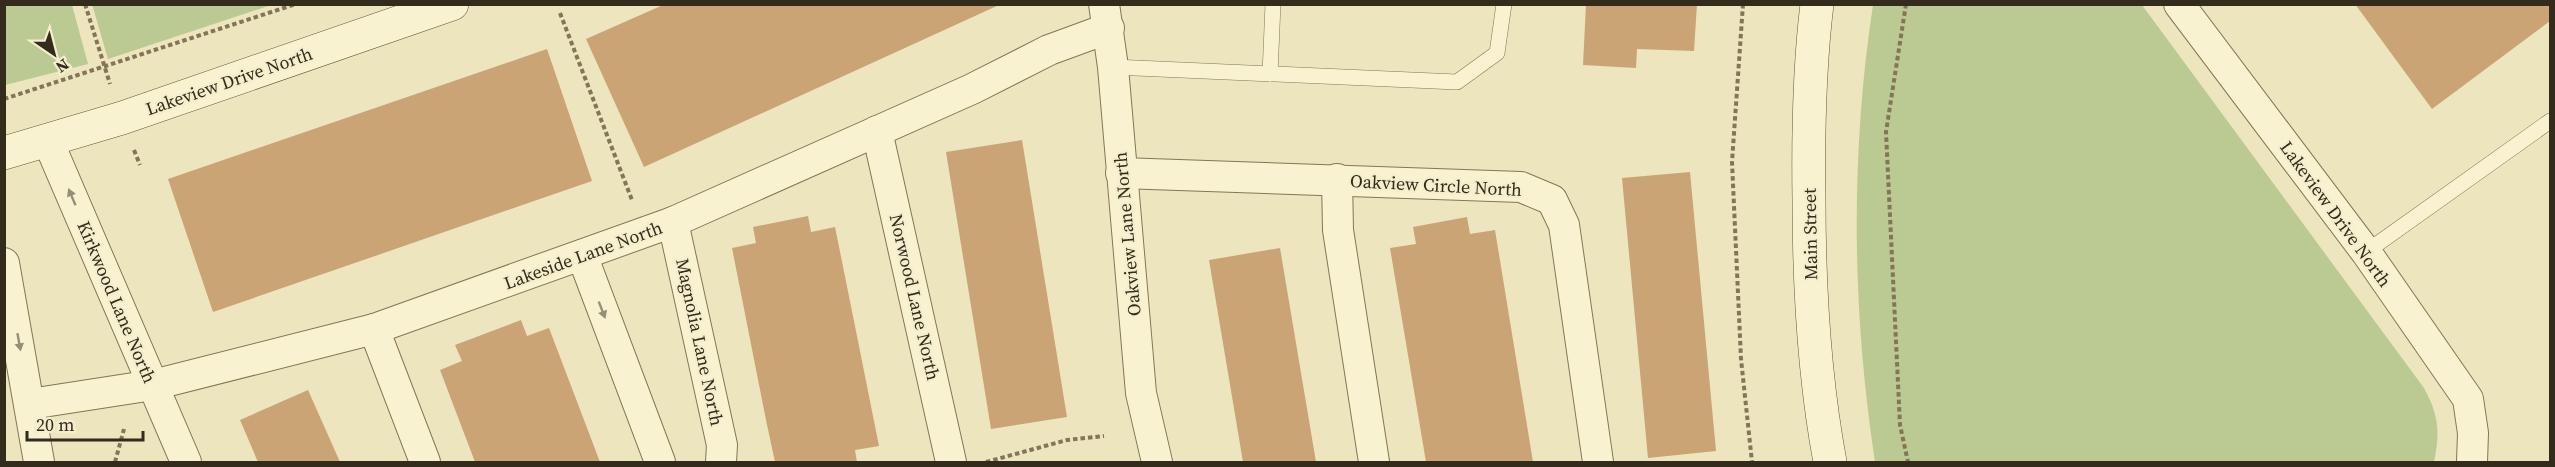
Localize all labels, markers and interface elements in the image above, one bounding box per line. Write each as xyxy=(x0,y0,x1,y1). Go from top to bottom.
north arrow xyxy=(24,24,84,84)
street label: Lakeview Drive North xyxy=(142,41,316,121)
text: N xyxy=(51,54,74,79)
street label: Lakeview Drive North xyxy=(2274,136,2398,292)
street label: Oakview Lane North xyxy=(1107,151,1147,317)
street label: Oakview Circle North xyxy=(1349,168,1523,202)
one-way arrow xyxy=(67,187,77,205)
street label: Main Street xyxy=(1797,188,1823,280)
street label: Norwood Lane North xyxy=(884,211,946,383)
street label: Lakeside Lane North xyxy=(500,215,666,295)
street label: Kirkwood Lane North xyxy=(72,217,163,387)
street label: Magnolia Lane North xyxy=(670,256,730,428)
one-way arrow xyxy=(598,301,608,319)
one-way arrow xyxy=(15,332,24,351)
scale bar xyxy=(27,404,142,442)
text: 20 m xyxy=(36,412,74,437)

